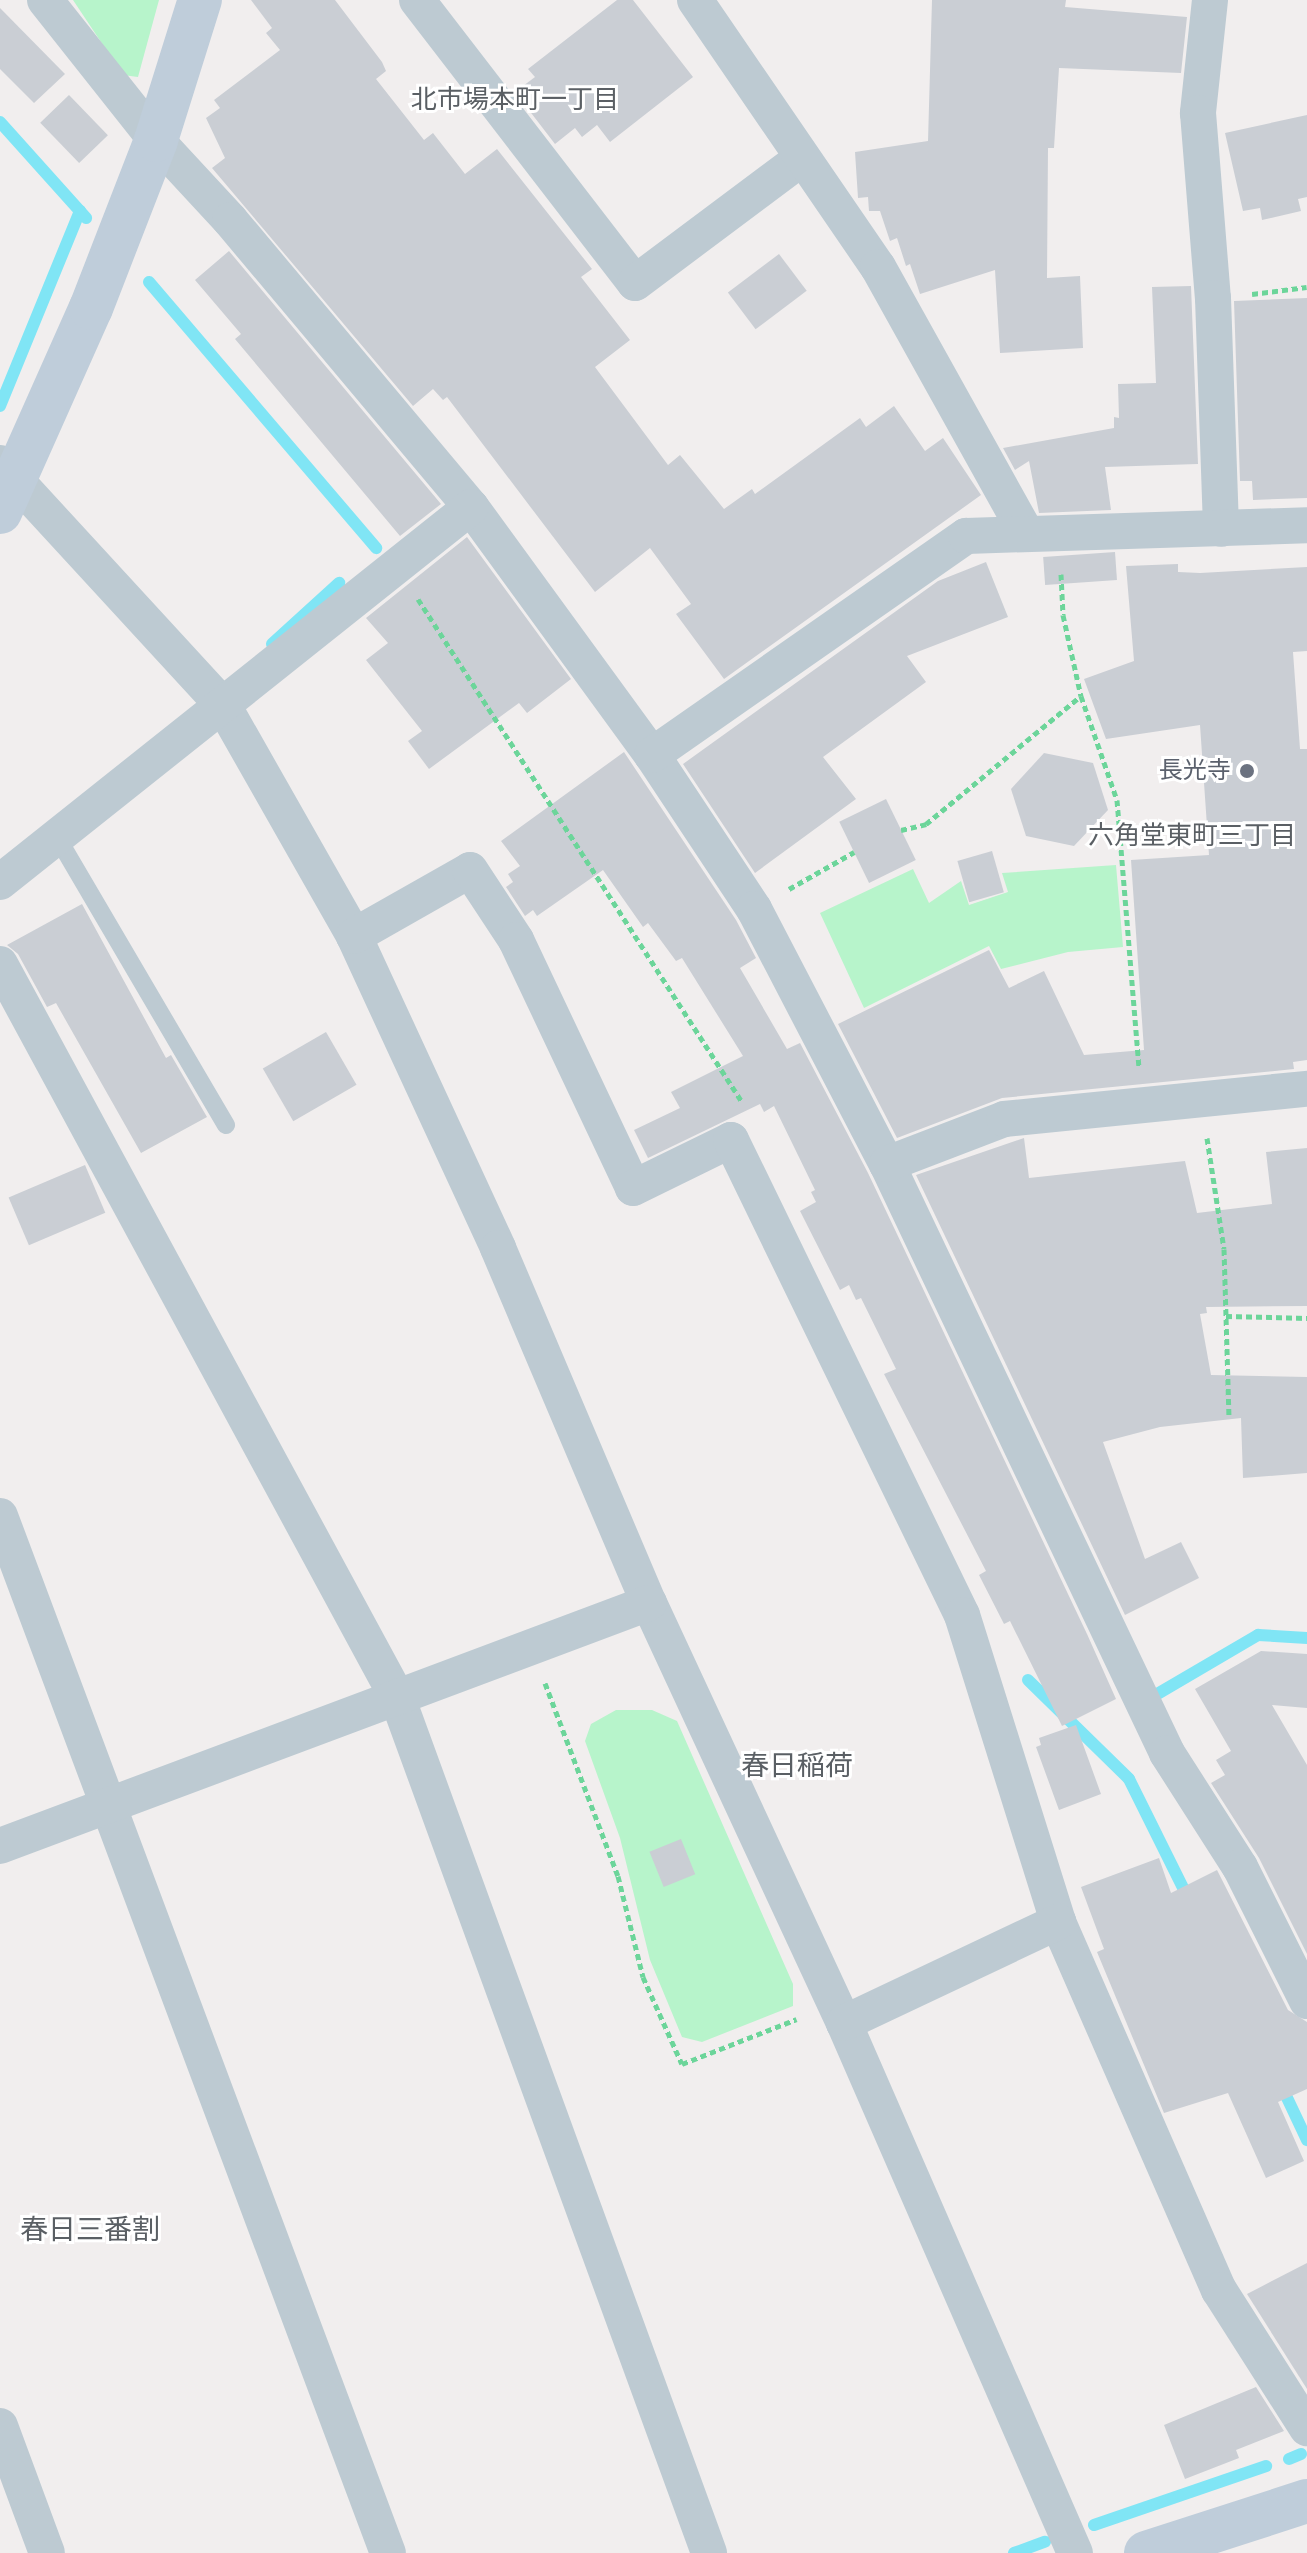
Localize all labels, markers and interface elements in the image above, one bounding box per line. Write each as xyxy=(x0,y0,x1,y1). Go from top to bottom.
district label: 北市場本町一丁目 xyxy=(411,84,619,116)
place label: 長光寺 xyxy=(1159,757,1231,785)
marker: 長光寺 xyxy=(1238,762,1256,780)
district label: 六角堂東町三丁目 xyxy=(1088,820,1296,852)
district label: 春日稲荷 xyxy=(741,1749,853,1783)
district label: 春日三番割 xyxy=(20,2213,160,2247)

